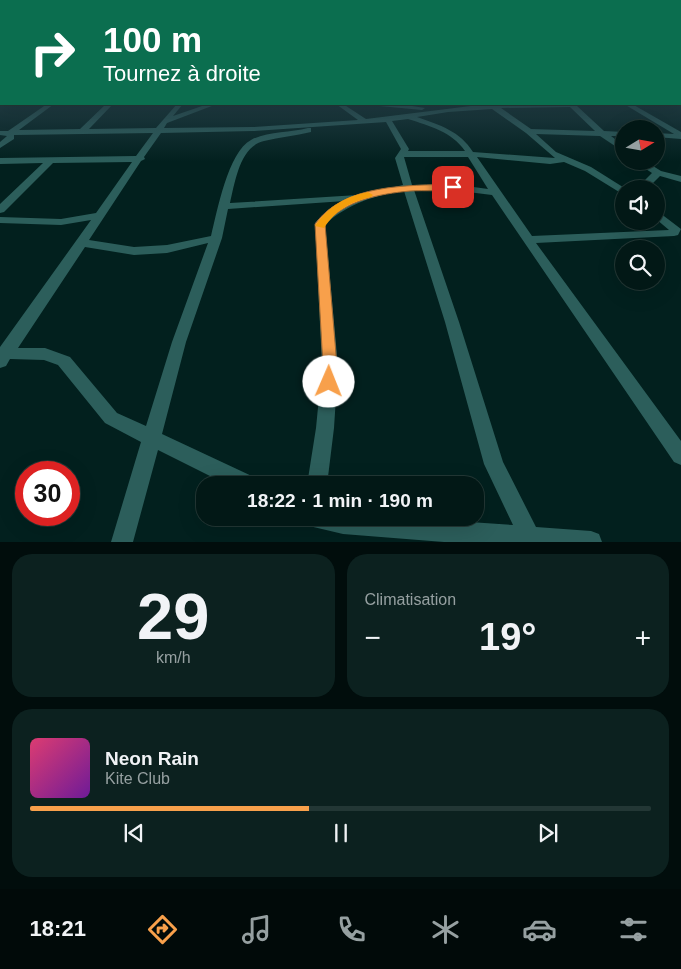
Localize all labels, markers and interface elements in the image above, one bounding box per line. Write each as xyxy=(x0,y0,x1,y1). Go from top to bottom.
icon: right xyxy=(20,20,85,85)
text: 100 m xyxy=(103,20,202,59)
text: Tournez à droite xyxy=(103,61,261,86)
north arrow xyxy=(615,120,665,170)
map controls xyxy=(615,120,665,290)
pin xyxy=(432,166,474,208)
icon: arrive xyxy=(439,173,467,201)
button: sound xyxy=(615,180,665,230)
button: search xyxy=(615,240,665,290)
position arrow xyxy=(302,355,354,407)
speed limit sign: 30 xyxy=(15,461,80,526)
text: 18:22 · 1 min · 190 m xyxy=(247,490,433,511)
text: 29 xyxy=(137,580,209,653)
text: Climatisation xyxy=(365,591,456,608)
text: 19° xyxy=(479,616,536,658)
text: − xyxy=(365,622,381,653)
text: + xyxy=(635,622,651,653)
text: km/h xyxy=(156,649,191,666)
text: Neon Rain xyxy=(105,748,199,769)
text: Kite Club xyxy=(105,770,170,787)
icon: previous xyxy=(120,819,148,847)
icon: pause xyxy=(327,819,355,847)
icon: next xyxy=(534,819,562,847)
icon: directions xyxy=(145,912,180,947)
icon: music xyxy=(239,912,274,947)
icon: phone xyxy=(334,912,369,947)
icon: climate xyxy=(428,912,463,947)
icon: car xyxy=(522,912,557,947)
icon: filters xyxy=(616,912,651,947)
text: 18:21 xyxy=(30,916,86,941)

